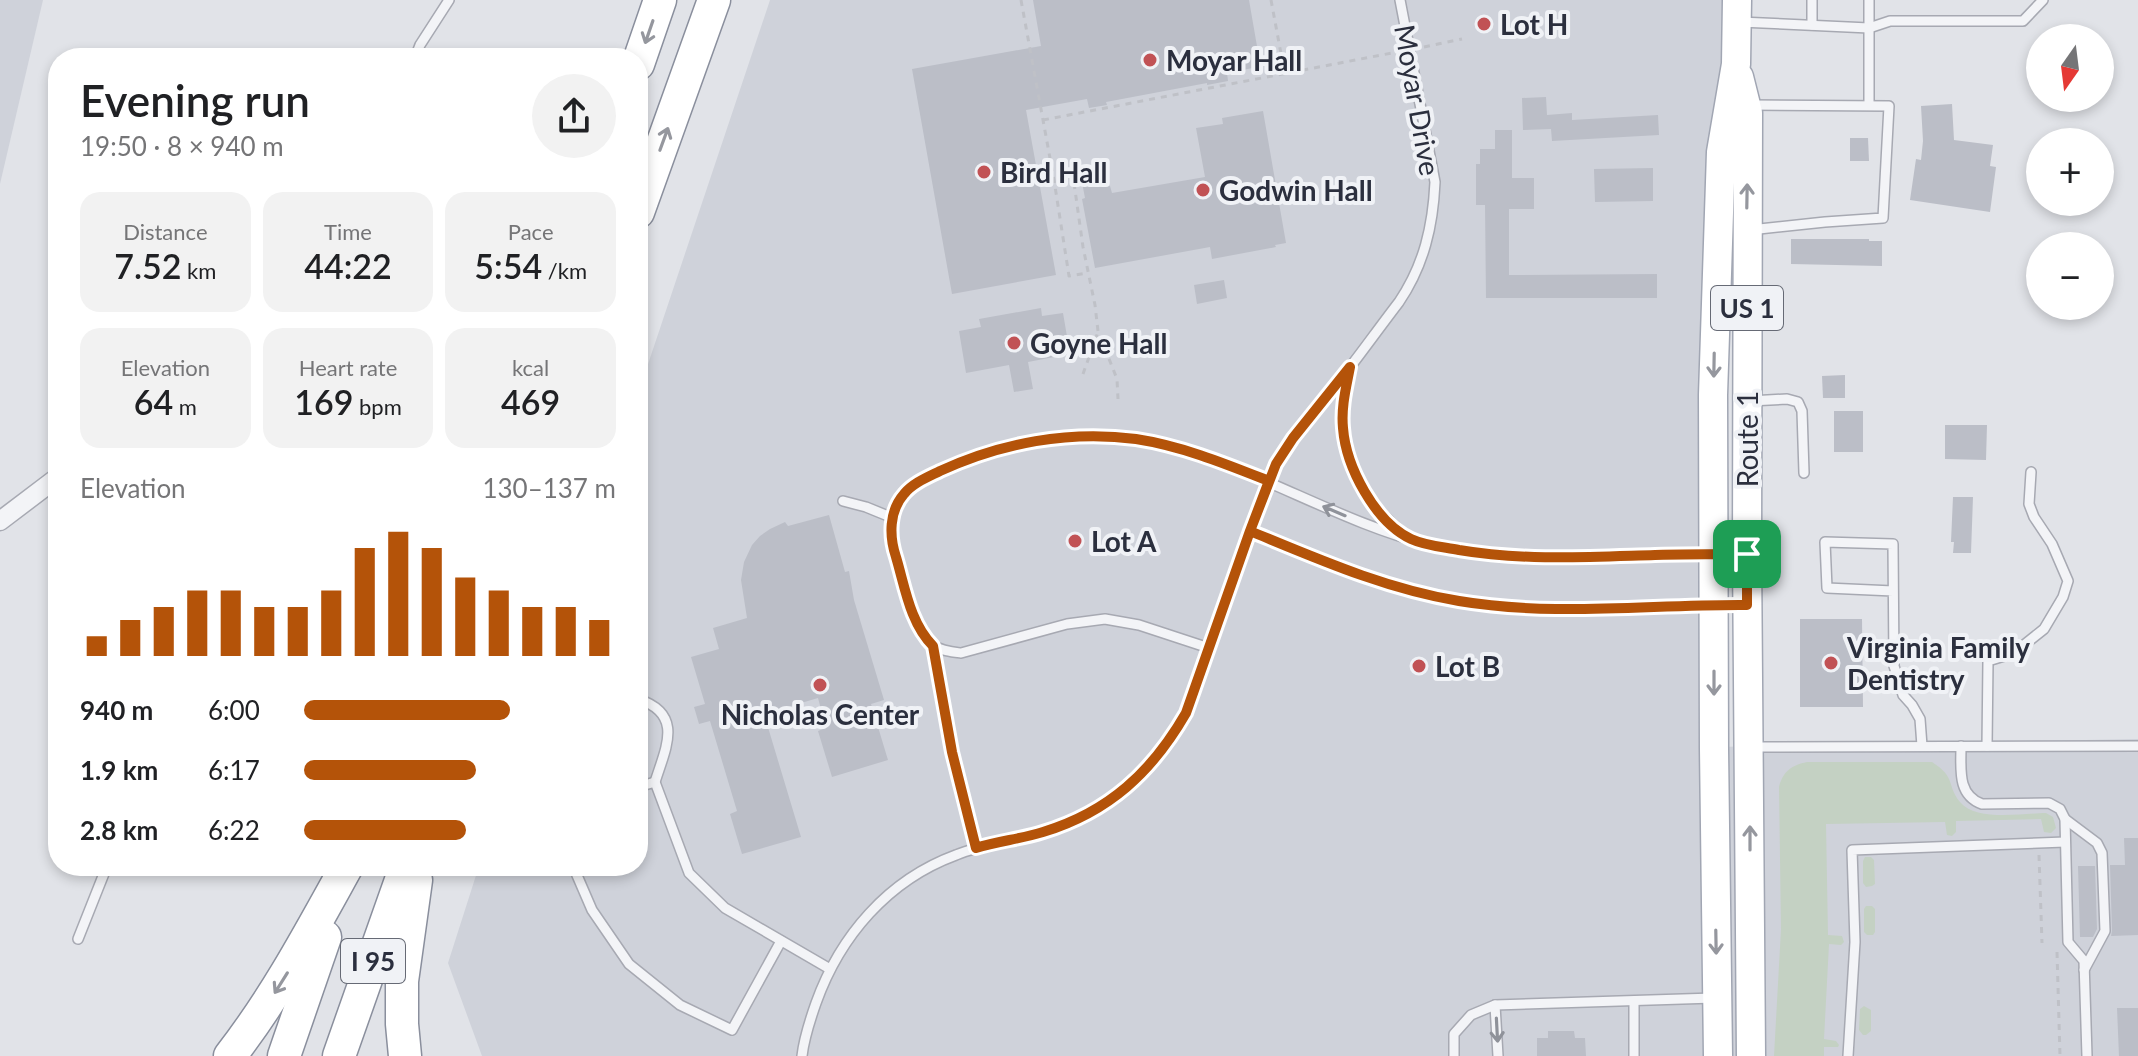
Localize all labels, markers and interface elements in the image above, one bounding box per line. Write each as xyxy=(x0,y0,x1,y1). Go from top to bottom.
place label: Lot H xyxy=(1500,7,1568,41)
marker: Lot H xyxy=(1475,15,1493,33)
one-way arrow xyxy=(641,19,655,44)
street label: Moyar Drive xyxy=(1388,22,1448,178)
north arrow xyxy=(2026,24,2114,112)
map controls xyxy=(2026,24,2114,320)
place label: Moyar Hall xyxy=(1166,43,1302,77)
marker: Moyar Hall xyxy=(1141,51,1159,69)
text: Evening run xyxy=(80,74,310,126)
button: share xyxy=(532,74,616,158)
one-way arrow xyxy=(658,127,672,152)
button: + xyxy=(2026,128,2114,216)
text: 19:50 · 8 × 940 m xyxy=(80,130,284,162)
place label: Bird Hall xyxy=(1000,155,1107,189)
marker: Bird Hall xyxy=(975,163,993,181)
place label: Godwin Hall xyxy=(1219,173,1373,207)
marker: Godwin Hall xyxy=(1194,181,1212,199)
one-way arrow xyxy=(1739,183,1755,210)
text: Distance xyxy=(123,218,208,245)
text: Time xyxy=(324,218,372,245)
text: Pace xyxy=(508,218,554,245)
button: − xyxy=(2026,232,2114,320)
text: 7.52 xyxy=(114,245,181,286)
text: 44:22 xyxy=(304,245,392,286)
text: 5:54 xyxy=(474,245,542,286)
text: km xyxy=(181,257,216,284)
text: /km xyxy=(542,257,587,284)
road number: US 1 xyxy=(1711,286,1783,330)
place label: Goyne Hall xyxy=(1030,326,1167,360)
marker: Goyne Hall xyxy=(1005,334,1023,352)
one-way arrow xyxy=(1706,351,1722,378)
text: Elevation xyxy=(121,354,210,381)
text: Heart rate xyxy=(299,354,397,381)
text: kcal xyxy=(512,354,549,381)
text: 64 xyxy=(134,381,173,422)
text: 169 xyxy=(294,381,353,422)
text: 469 xyxy=(501,381,560,422)
street label: Route 1 xyxy=(1730,391,1764,487)
text: m xyxy=(173,393,197,420)
text: bpm xyxy=(353,393,402,420)
text: Elevation xyxy=(80,472,186,504)
text: 130–137 m xyxy=(482,472,616,504)
one-way arrow xyxy=(1322,502,1347,517)
pin xyxy=(1713,520,1781,588)
place label: Lot A xyxy=(1091,524,1157,558)
marker: Lot A xyxy=(1066,532,1084,550)
icon: arrive xyxy=(1725,532,1769,576)
place label: Virginia Family Dentistry xyxy=(1846,630,2030,696)
place label: Lot B xyxy=(1435,649,1500,683)
marker: Virginia Family Dentistry xyxy=(1822,654,1840,672)
marker: Lot B xyxy=(1410,657,1428,675)
one-way arrow xyxy=(1706,669,1722,696)
marker: Nicholas Center xyxy=(811,676,829,694)
text: 940 m xyxy=(80,694,153,726)
text: 6:00 xyxy=(208,694,260,726)
place label: Nicholas Center xyxy=(721,697,920,731)
text: 1.9 km xyxy=(80,754,158,786)
text: 6:17 xyxy=(208,754,260,786)
text: 2.8 km xyxy=(80,814,158,846)
text: 6:22 xyxy=(208,814,260,846)
one-way arrow xyxy=(1742,825,1758,852)
one-way arrow xyxy=(1709,928,1724,955)
road number: I 95 xyxy=(341,939,405,983)
one-way arrow xyxy=(273,971,289,994)
one-way arrow xyxy=(1489,1016,1504,1043)

